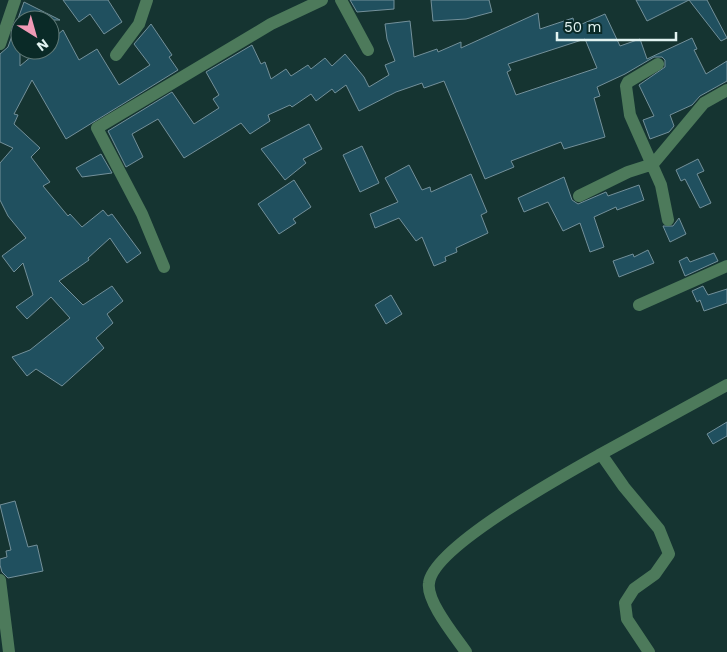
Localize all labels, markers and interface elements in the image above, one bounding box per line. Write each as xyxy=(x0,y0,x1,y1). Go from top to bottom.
north arrow xyxy=(10,10,60,60)
scale bar xyxy=(557,10,676,42)
text: 50 m xyxy=(564,18,601,36)
text: N xyxy=(34,36,52,55)

